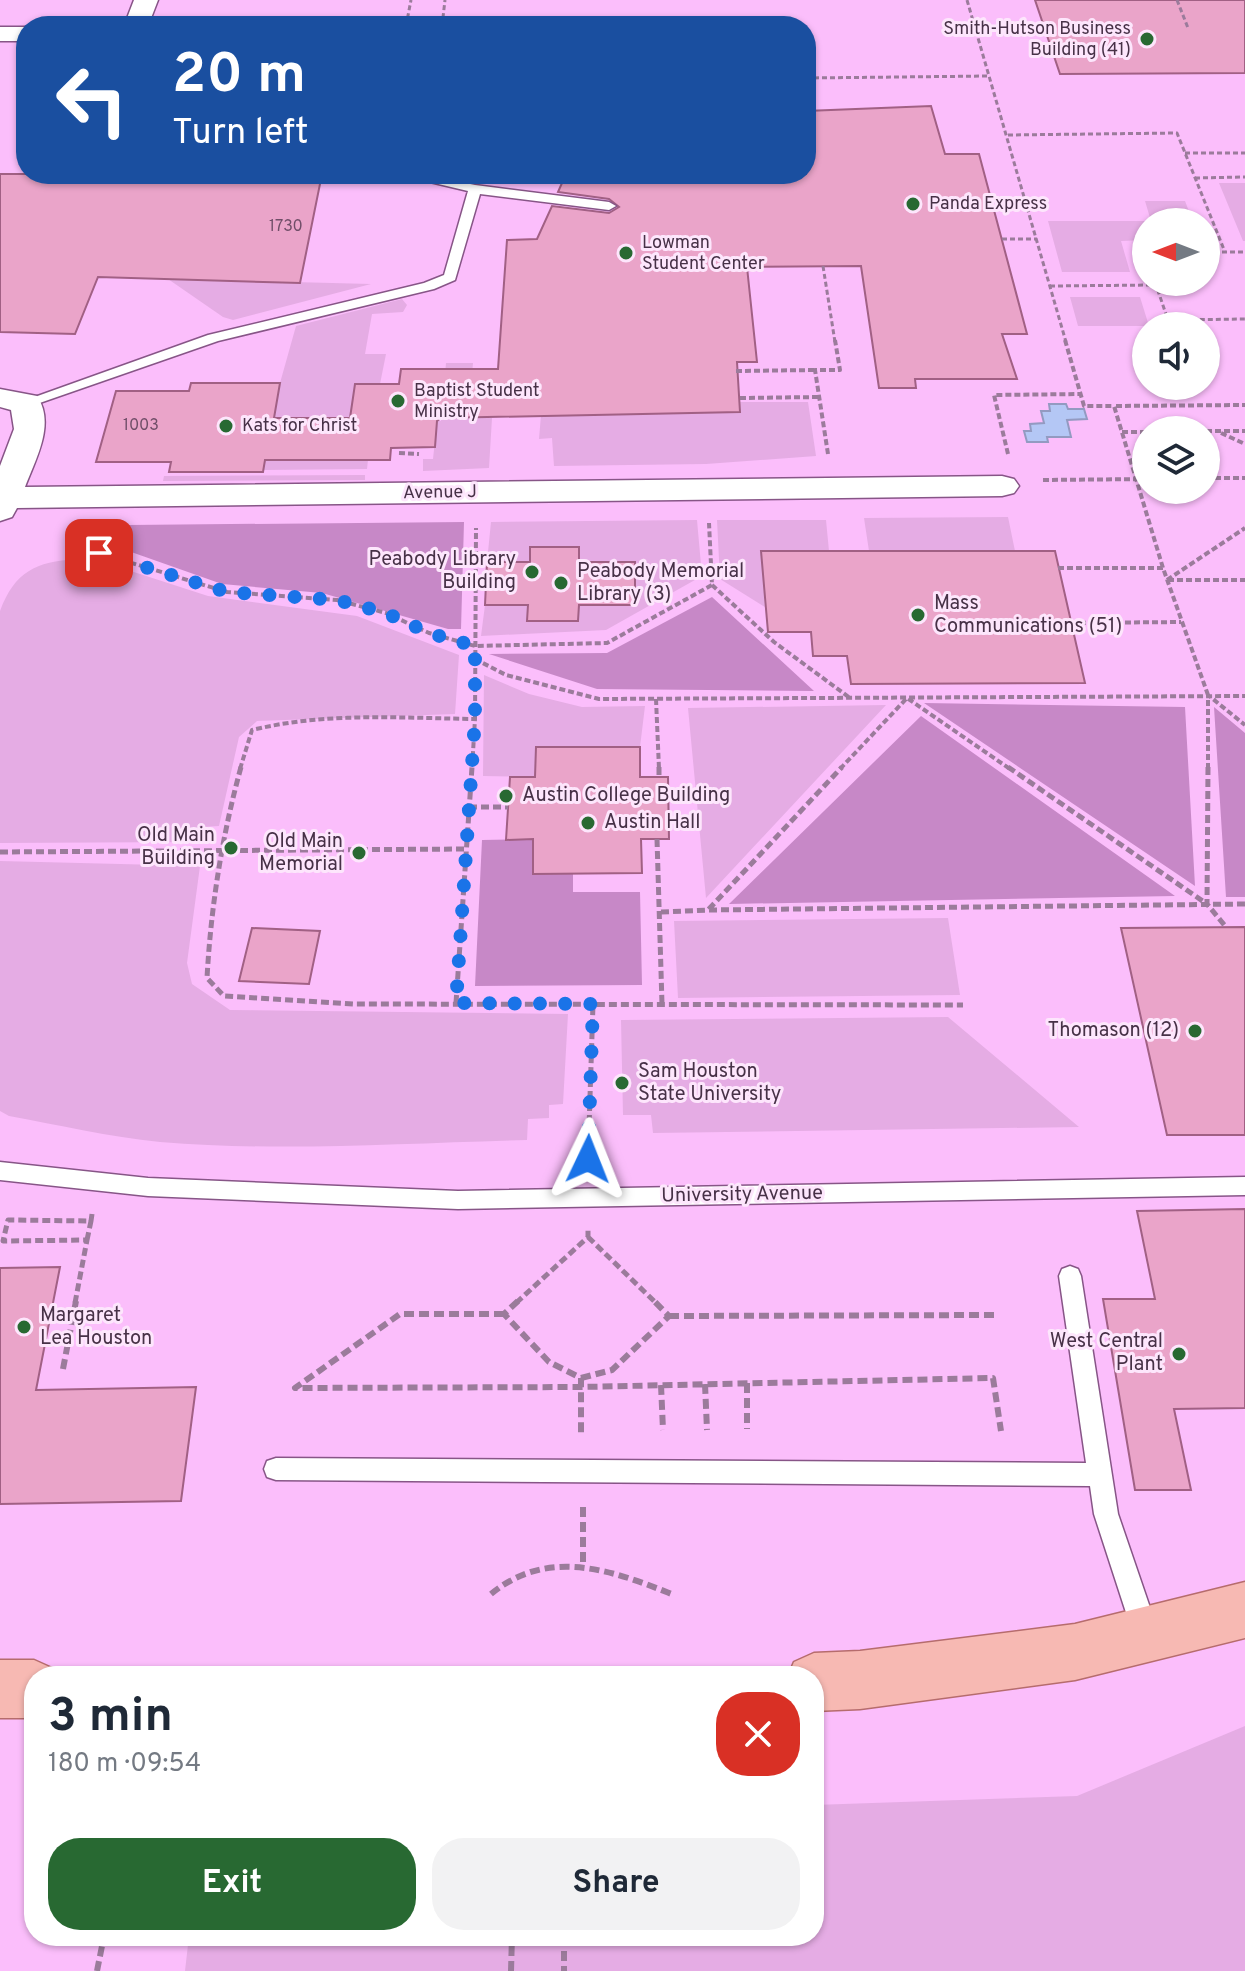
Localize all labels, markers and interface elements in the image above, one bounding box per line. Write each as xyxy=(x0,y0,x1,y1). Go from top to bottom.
place label: Smith-Hutson Business Building (41) xyxy=(943,18,1131,62)
marker: Smith-Hutson Business Building (41) xyxy=(1138,30,1156,48)
text: 20 m xyxy=(172,42,306,112)
icon: left xyxy=(40,48,144,152)
text: Turn left xyxy=(172,111,309,157)
place label: Panda Express xyxy=(929,193,1047,216)
marker: Panda Express xyxy=(904,195,922,213)
north arrow xyxy=(1132,208,1220,296)
map controls xyxy=(1132,208,1220,504)
house number: 1730 xyxy=(269,217,303,237)
place label: Lowman Student Center xyxy=(642,232,765,276)
marker: Lowman Student Center xyxy=(617,244,635,262)
button: sound xyxy=(1132,312,1220,400)
place label: Baptist Student Ministry xyxy=(414,380,540,424)
marker: Baptist Student Ministry xyxy=(389,392,407,410)
place label: Kats for Christ xyxy=(242,415,357,438)
house number: 1003 xyxy=(123,416,159,436)
button: layers xyxy=(1132,416,1220,504)
marker: Kats for Christ xyxy=(217,417,235,435)
street label: Avenue J xyxy=(403,481,477,505)
pin xyxy=(65,519,133,587)
icon: arrive xyxy=(77,531,121,575)
place label: Peabody Library Building xyxy=(369,547,516,596)
place label: Peabody Memorial Library (3) xyxy=(577,559,744,608)
marker: Peabody Library Building xyxy=(523,563,541,581)
marker: Peabody Memorial Library (3) xyxy=(552,574,570,592)
place label: Mass Communications (51) xyxy=(934,591,1122,640)
marker: Mass Communications (51) xyxy=(909,606,927,624)
place label: Austin College Building xyxy=(522,783,730,809)
marker: Austin College Building xyxy=(497,787,515,805)
place label: Austin Hall xyxy=(604,810,701,836)
marker: Austin Hall xyxy=(579,814,597,832)
place label: Old Main Building xyxy=(137,823,215,872)
place label: Old Main Memorial xyxy=(259,829,343,878)
marker: Old Main Building xyxy=(222,839,240,857)
marker: Old Main Memorial xyxy=(350,844,368,862)
place label: Thomason (12) xyxy=(1048,1018,1179,1044)
marker: Thomason (12) xyxy=(1186,1022,1204,1040)
place label: Sam Houston State University xyxy=(638,1059,781,1108)
marker: Sam Houston State University xyxy=(613,1074,631,1092)
position arrow xyxy=(546,1117,630,1201)
street label: University Avenue xyxy=(661,1181,823,1209)
place label: Margaret Lea Houston xyxy=(40,1303,152,1352)
marker: Margaret Lea Houston xyxy=(15,1318,33,1336)
place label: West Central Plant xyxy=(1050,1329,1163,1378)
marker: West Central Plant xyxy=(1170,1345,1188,1363)
text: 3 min xyxy=(48,1688,173,1748)
button: close xyxy=(716,1692,800,1776)
text: 180 m · 09:54 xyxy=(48,1748,201,1781)
button: Exit xyxy=(48,1838,416,1930)
button: Share xyxy=(432,1838,800,1930)

